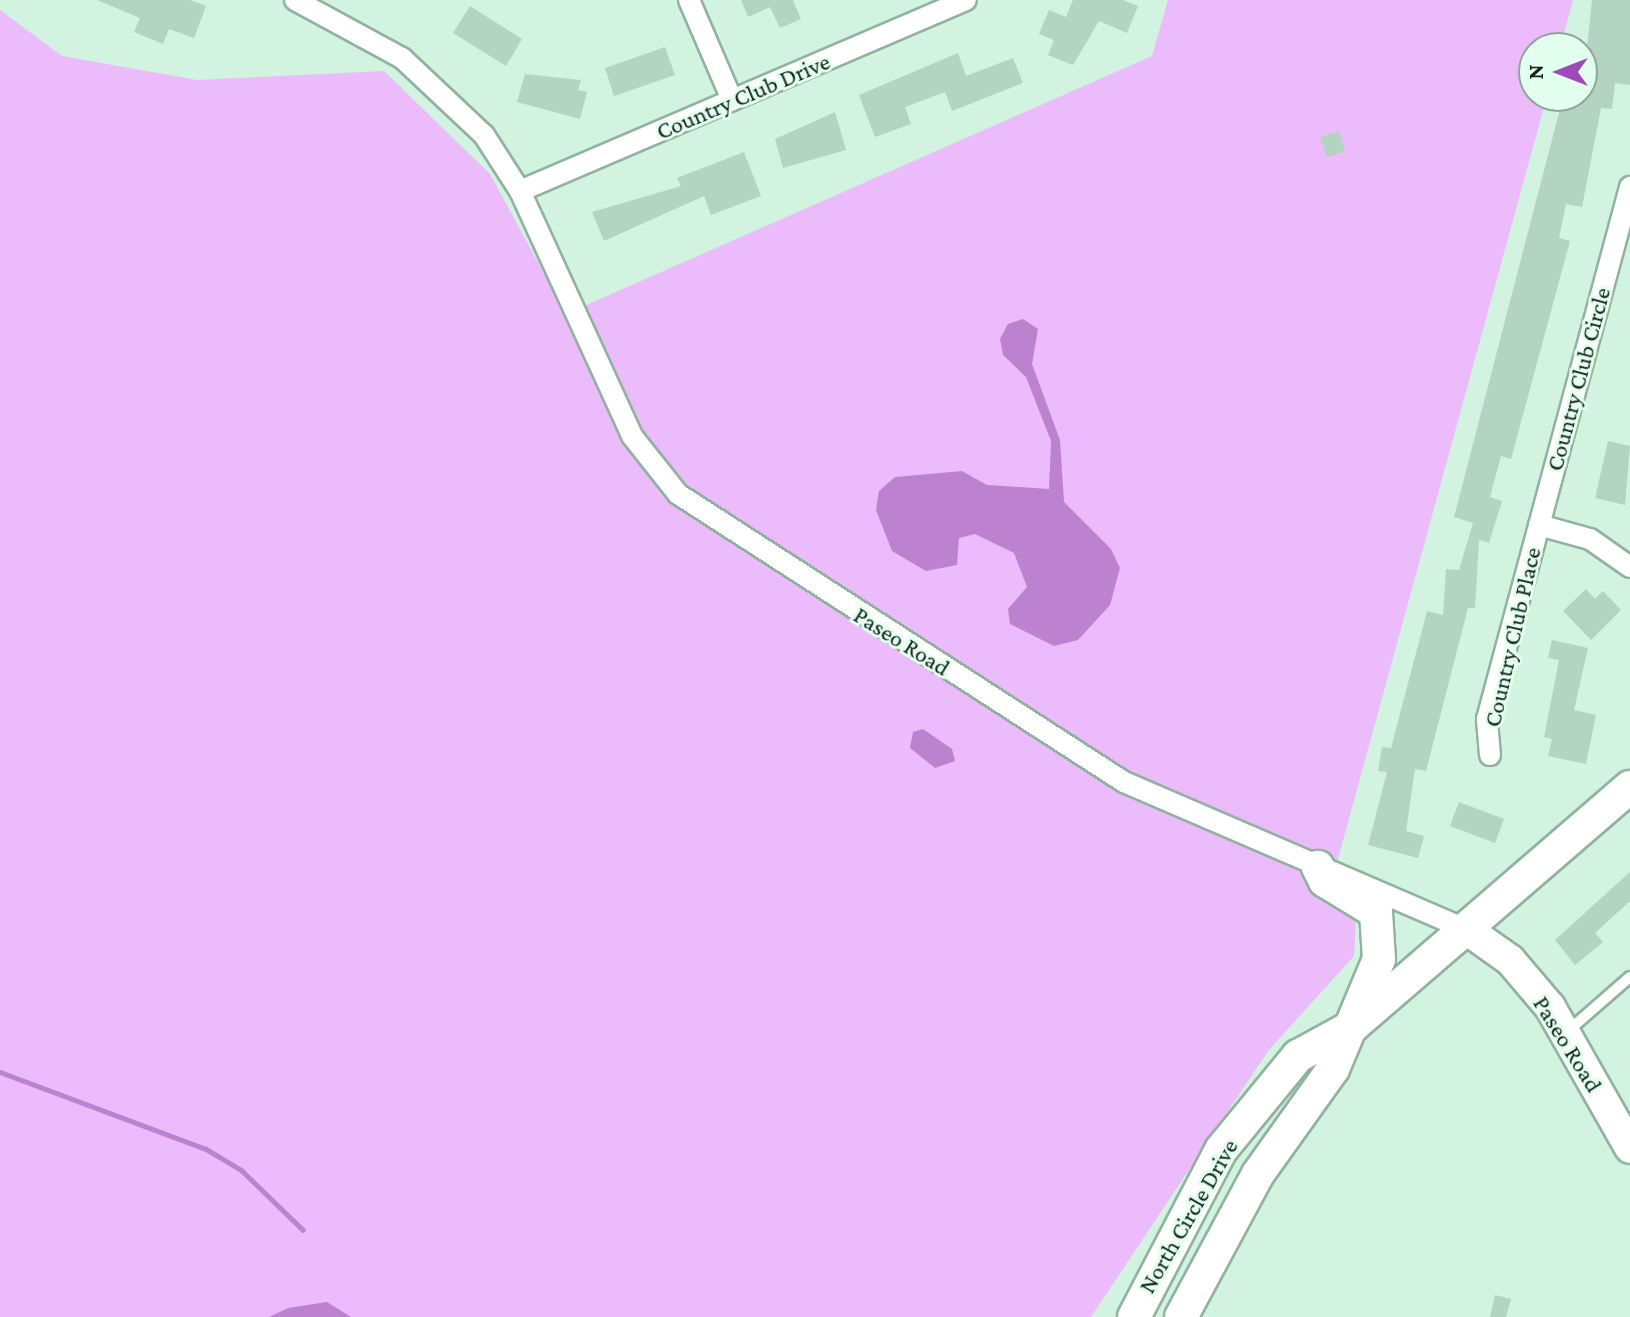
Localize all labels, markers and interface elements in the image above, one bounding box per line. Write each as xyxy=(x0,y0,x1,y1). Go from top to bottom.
north arrow xyxy=(1518,32,1598,112)
street label: Country Club Drive xyxy=(652,46,834,146)
text: N xyxy=(1523,65,1548,80)
street label: Country Club Circle xyxy=(1540,284,1616,474)
street label: Country Club Place xyxy=(1477,544,1547,730)
street label: Paseo Road xyxy=(849,600,955,682)
street label: Paseo Road xyxy=(1527,991,1609,1097)
street label: North Circle Drive xyxy=(1132,1134,1244,1298)

